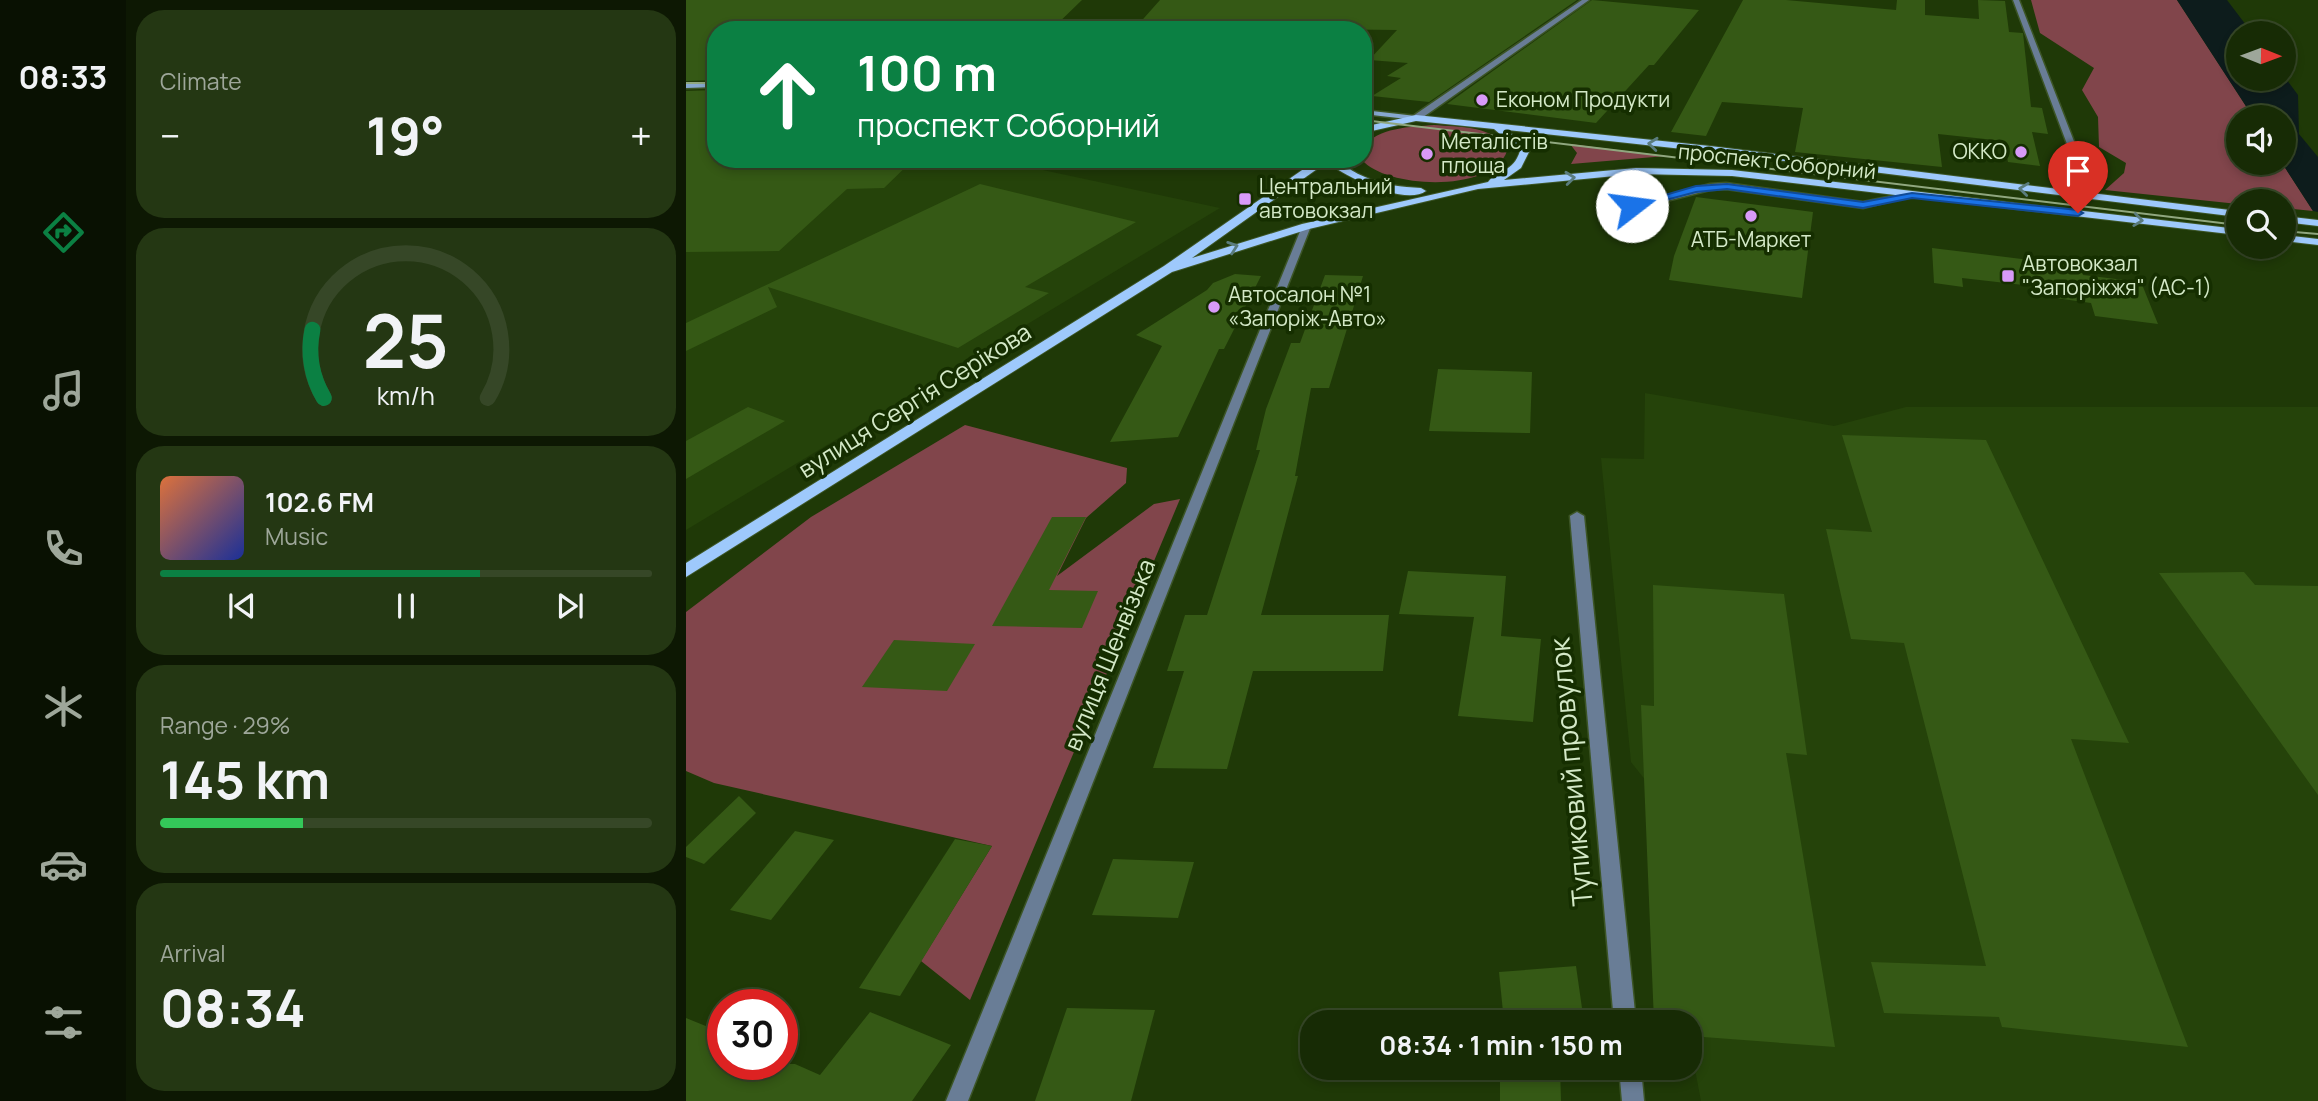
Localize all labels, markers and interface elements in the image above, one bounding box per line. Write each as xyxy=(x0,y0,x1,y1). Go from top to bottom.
north arrow xyxy=(2226,21,2296,91)
map controls xyxy=(2226,21,2296,259)
text: 100 m xyxy=(857,39,997,106)
icon: ahead xyxy=(742,49,833,140)
text: 08:33 xyxy=(19,55,107,99)
text: Climate xyxy=(160,65,242,97)
place label: Економ Продукти xyxy=(1496,85,1670,113)
marker: Економ Продукти xyxy=(1474,92,1490,108)
text: 19° xyxy=(366,100,445,171)
text: проспект Соборний xyxy=(857,103,1160,147)
button: sound xyxy=(2226,105,2296,175)
text: − xyxy=(160,109,181,161)
text: + xyxy=(630,109,652,161)
place label: Металістів площа xyxy=(1441,127,1548,179)
one-way arrow xyxy=(1647,137,1658,152)
street label: проспект Соборний xyxy=(1677,137,1877,185)
place label: ОККО xyxy=(1952,137,2007,165)
pin xyxy=(2048,141,2108,213)
marker: ОККО xyxy=(2013,144,2029,160)
marker: Металістів площа xyxy=(1419,146,1435,162)
icon: arrive xyxy=(2059,152,2097,190)
position arrow xyxy=(1595,169,1669,243)
one-way arrow xyxy=(1565,171,1576,186)
place label: Центральний автовокзал xyxy=(1259,172,1393,224)
one-way arrow xyxy=(2019,181,2030,196)
button: search xyxy=(2226,189,2296,259)
marker: Центральний автовокзал xyxy=(1237,191,1253,207)
icon: directions xyxy=(39,208,88,257)
marker: АТБ-Маркет xyxy=(1743,208,1759,224)
one-way arrow xyxy=(2132,213,2144,228)
place label: АТБ-Маркет xyxy=(1691,225,1812,253)
one-way arrow xyxy=(1226,241,1239,255)
place label: Автовокзал "Запоріжжя" (АС-1) xyxy=(2022,249,2212,301)
marker: Автовокзал "Запоріжжя" (АС-1) xyxy=(2000,268,2016,284)
place label: Автосалон №1 «Запоріж-Авто» xyxy=(1228,280,1387,332)
text: 25 xyxy=(363,291,449,391)
marker: Автосалон №1 «Запоріж-Авто» xyxy=(1206,299,1222,315)
street label: вулиця Сергія Серікова xyxy=(792,315,1037,485)
icon: music xyxy=(39,366,88,415)
text: km/h xyxy=(377,378,435,413)
text: 102.6 FM xyxy=(265,484,374,520)
text: Music xyxy=(265,520,328,552)
icon: phone xyxy=(39,524,88,573)
street label: вулиця Шенвізька xyxy=(1055,554,1162,755)
icon: previous xyxy=(223,587,261,625)
icon: pause xyxy=(387,587,425,625)
icon: next xyxy=(551,587,589,625)
street label: Тупиковий провулок xyxy=(1539,635,1601,908)
icon: climate xyxy=(39,682,88,731)
text: Range · 29% xyxy=(160,709,291,741)
text: 145 km xyxy=(160,744,330,815)
icon: car xyxy=(39,840,88,889)
text: Arrival xyxy=(160,937,226,969)
text: 08:34 xyxy=(160,972,306,1043)
speed limit sign: 30 xyxy=(707,989,798,1080)
icon: filters xyxy=(39,998,88,1047)
text: 08:34 · 1 min · 150 m xyxy=(1379,1027,1623,1063)

